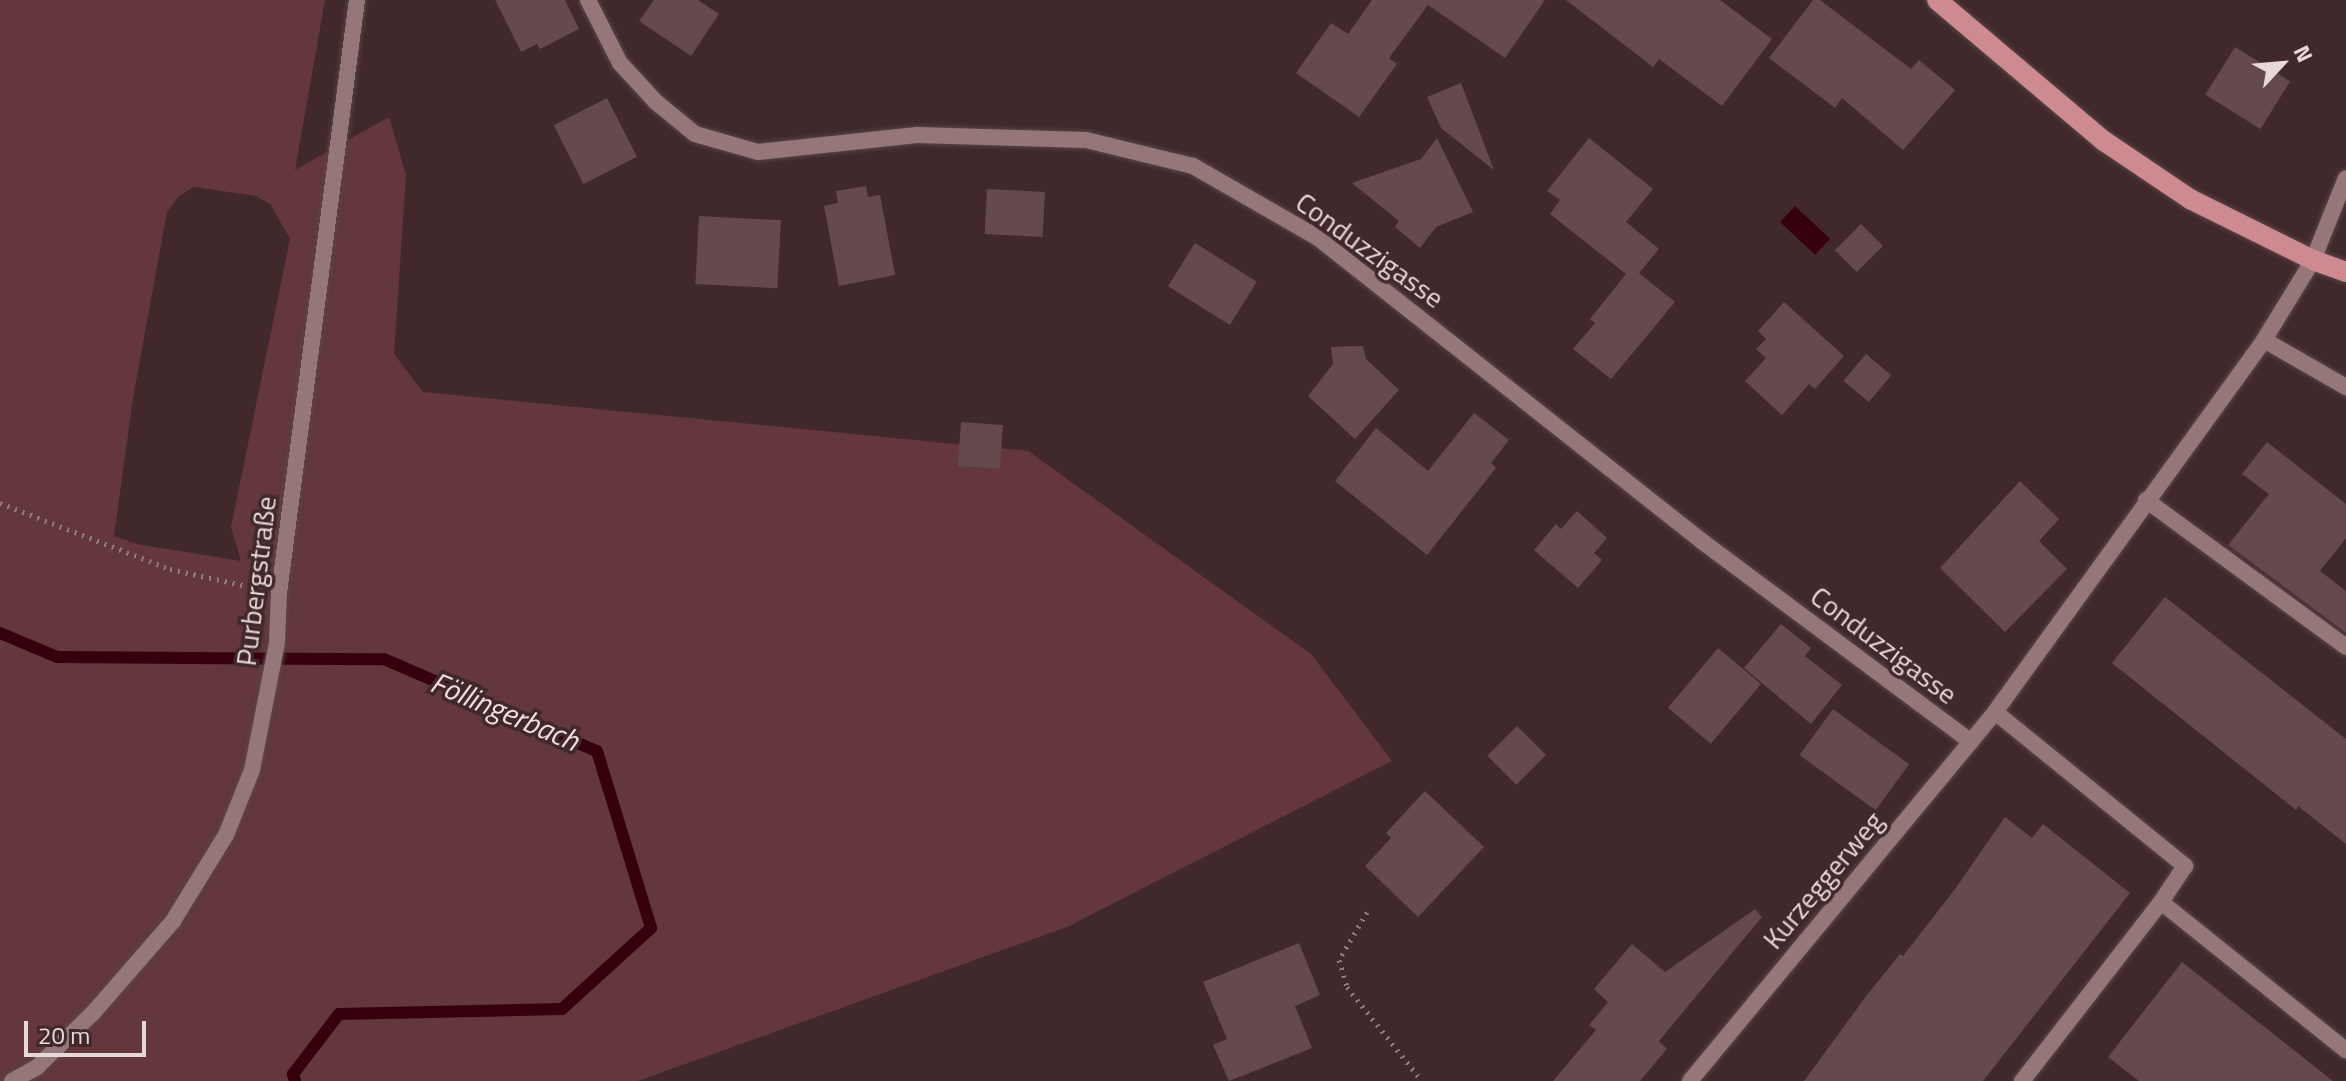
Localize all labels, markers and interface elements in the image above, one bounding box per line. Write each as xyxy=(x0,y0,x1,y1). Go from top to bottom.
north arrow xyxy=(2242,24,2322,104)
text: N xyxy=(2285,39,2322,68)
street label: Conduzzigasse xyxy=(1289,185,1451,315)
street label: Purbergstraße xyxy=(229,494,283,668)
street label: Conduzzigasse xyxy=(1804,579,1964,711)
water label: Föllingerbach xyxy=(426,664,584,758)
street label: Kurzeggerweg xyxy=(1756,804,1890,956)
scale bar xyxy=(28,1005,150,1055)
text: 20 m xyxy=(38,1017,90,1053)

